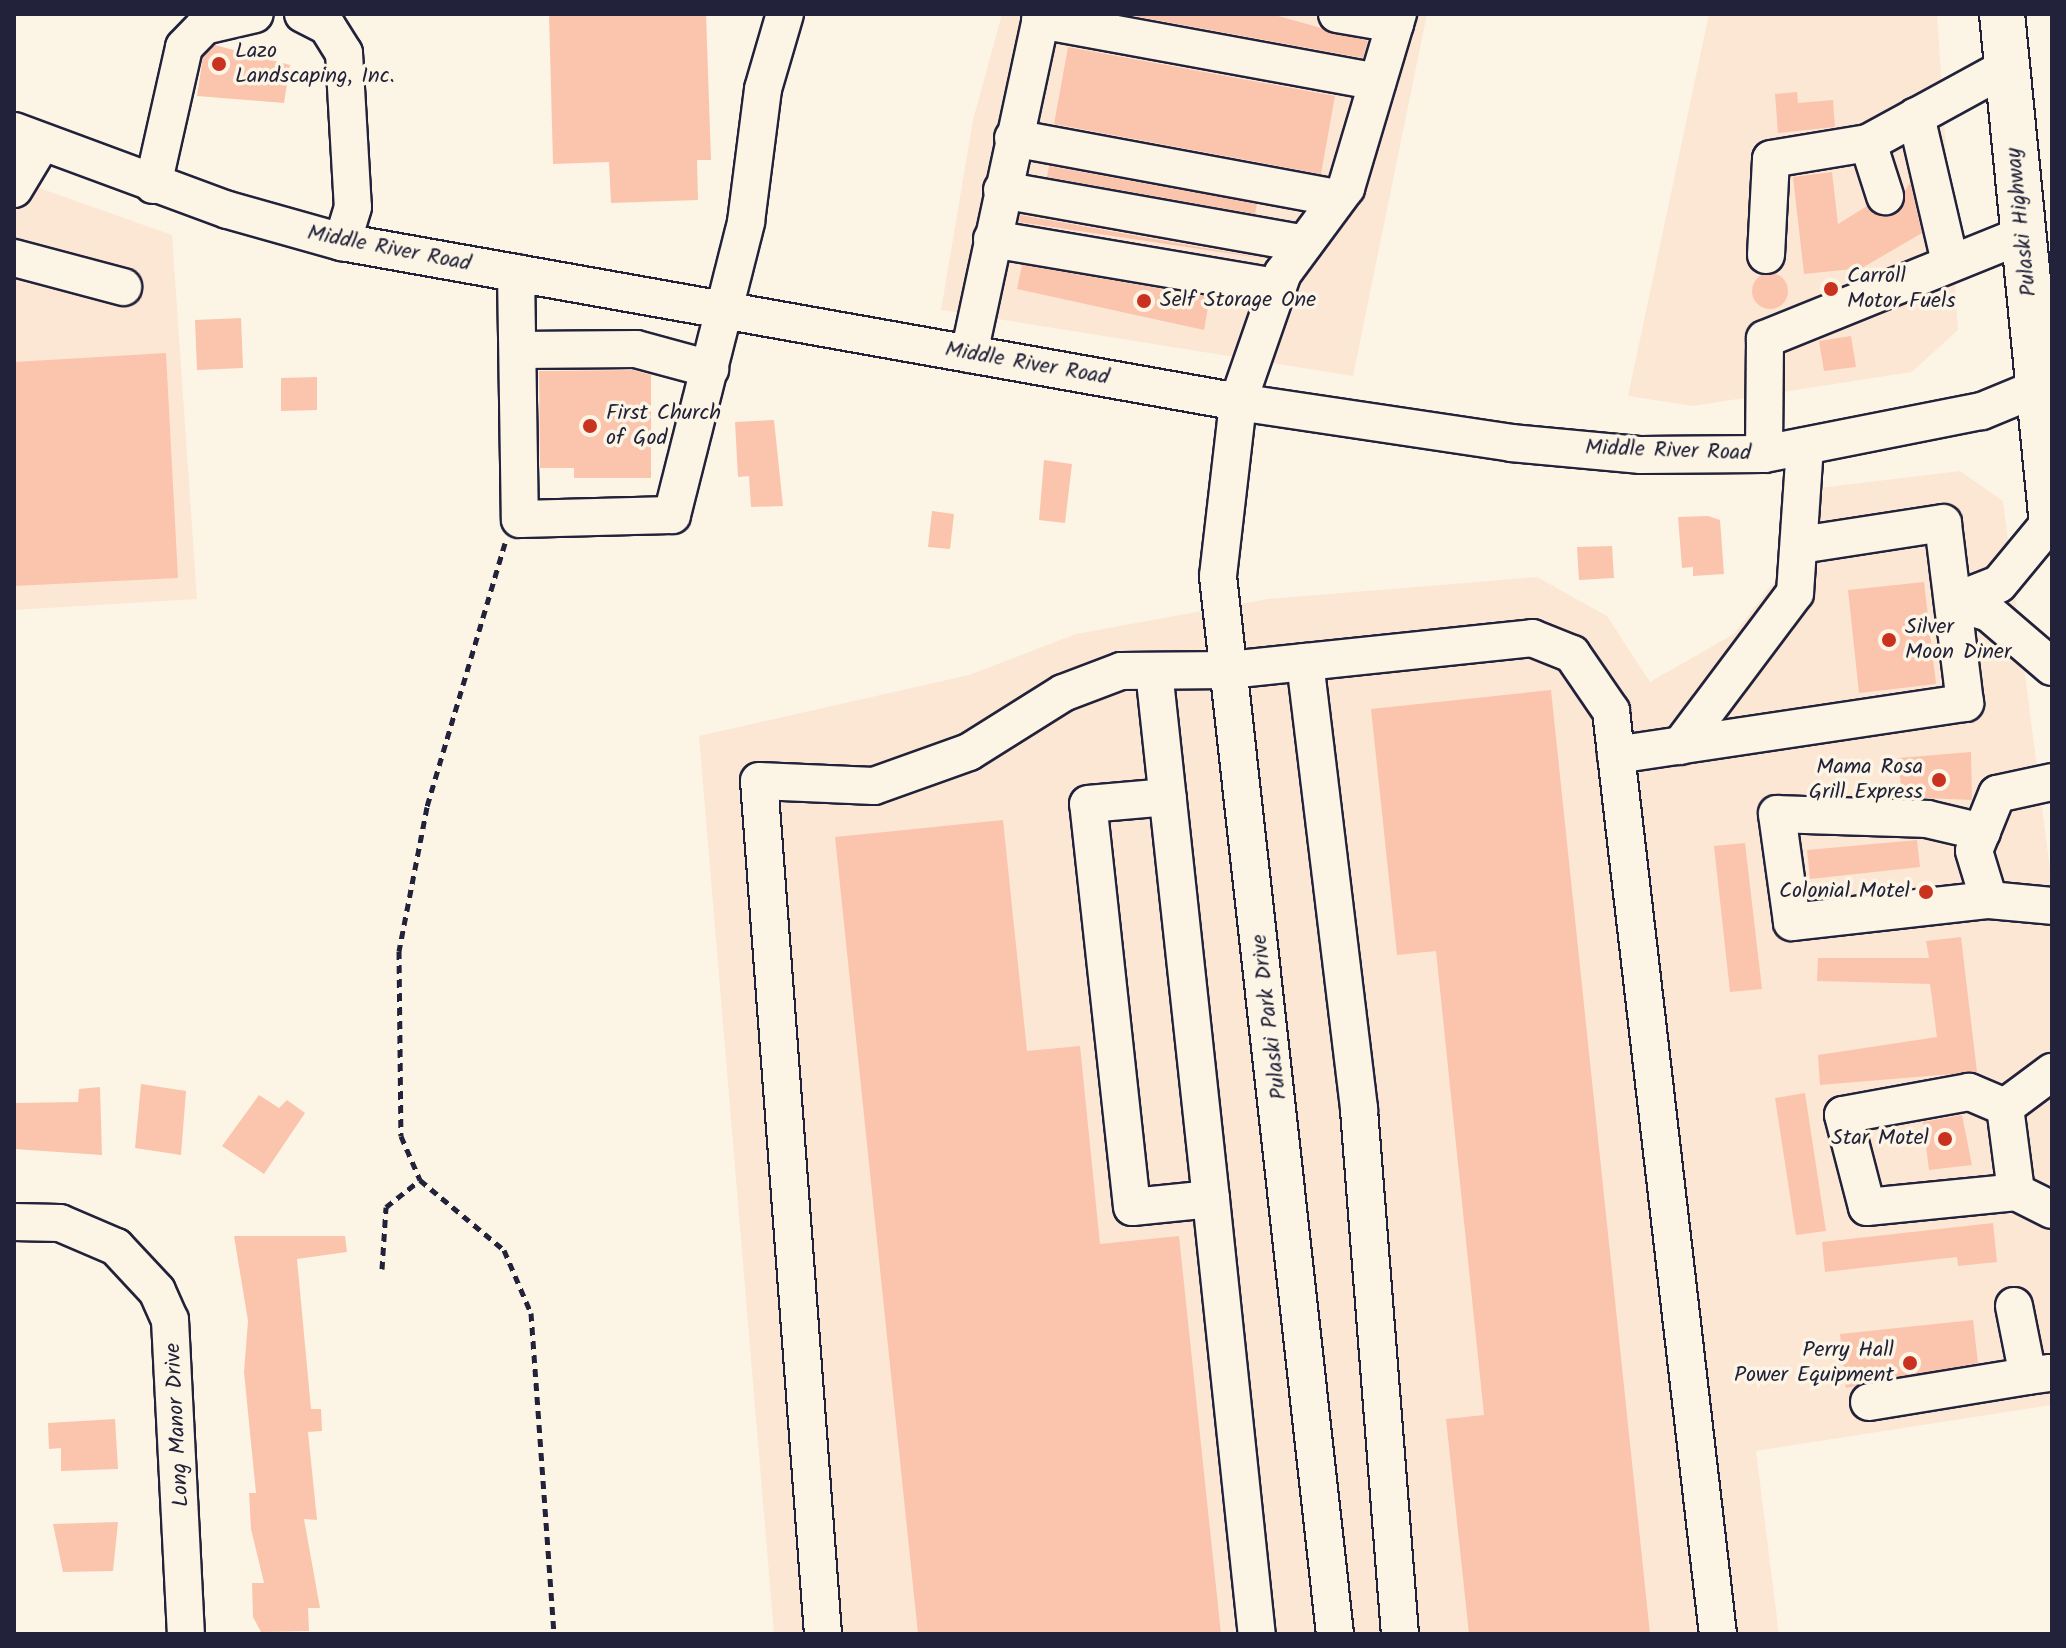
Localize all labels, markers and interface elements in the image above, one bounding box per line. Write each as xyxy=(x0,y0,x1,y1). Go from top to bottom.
place label: Lazo Landscaping, Inc. xyxy=(235,38,395,90)
marker: Lazo Landscaping, Inc. xyxy=(210,55,228,73)
street label: Pulaski Highway xyxy=(2001,146,2043,298)
street label: Middle River Road xyxy=(305,220,473,278)
place label: Carroll Motor Fuels xyxy=(1847,263,1956,314)
marker: Carroll Motor Fuels xyxy=(1822,280,1840,298)
place label: Self Storage One xyxy=(1160,288,1316,314)
marker: Self Storage One xyxy=(1135,292,1153,310)
street label: Middle River Road xyxy=(943,337,1111,391)
place label: First Church of God xyxy=(606,400,721,452)
marker: First Church of God xyxy=(581,417,599,435)
street label: Middle River Road xyxy=(1585,435,1751,467)
place label: Silver Moon Diner xyxy=(1905,614,2011,666)
marker: Silver Moon Diner xyxy=(1880,631,1898,649)
place label: Mama Rosa Grill Express xyxy=(1809,754,1923,806)
marker: Mama Rosa Grill Express xyxy=(1930,771,1948,789)
place label: Colonial Motel xyxy=(1779,879,1910,905)
marker: Colonial Motel xyxy=(1917,883,1935,901)
street label: Pulaski Park Drive xyxy=(1247,933,1293,1101)
place label: Star Motel xyxy=(1831,1126,1929,1152)
marker: Star Motel xyxy=(1936,1130,1954,1148)
place label: Perry Hall Power Equipment xyxy=(1734,1337,1894,1388)
street label: Long Manor Drive xyxy=(161,1342,195,1508)
marker: Perry Hall Power Equipment xyxy=(1901,1354,1919,1372)

